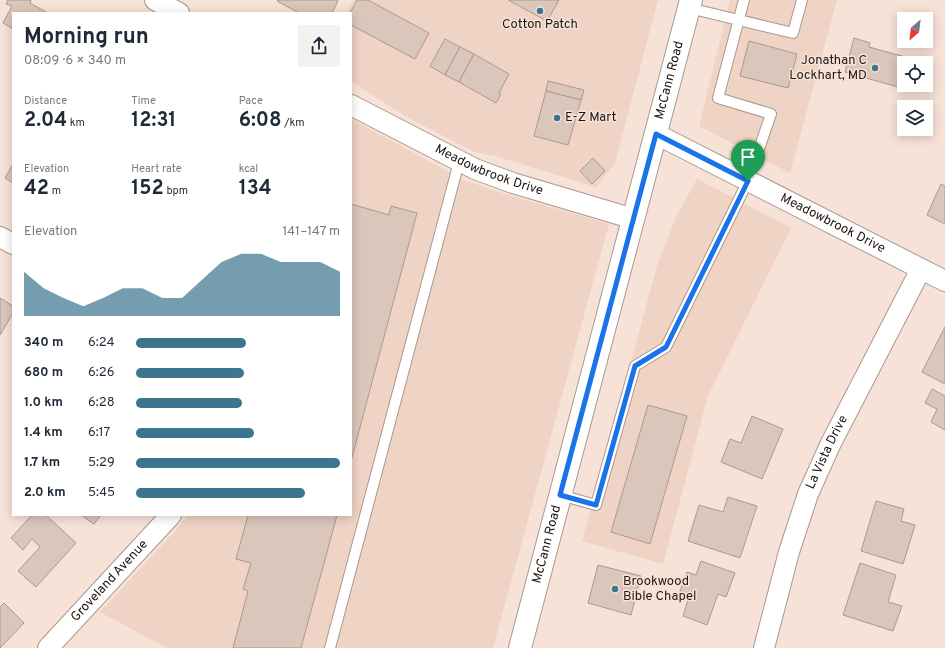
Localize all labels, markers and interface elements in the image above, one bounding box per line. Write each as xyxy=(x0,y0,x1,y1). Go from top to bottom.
marker: Cotton Patch xyxy=(535,6,545,16)
north arrow xyxy=(897,12,933,48)
map controls xyxy=(897,12,933,136)
place label: Cotton Patch xyxy=(502,17,578,33)
text: Morning run xyxy=(24,24,149,51)
button: share xyxy=(298,25,340,67)
street label: McCann Road xyxy=(652,40,688,121)
text: 08:09 · 6 × 340 m xyxy=(24,53,126,69)
place label: Jonathan C Lockhart, MD xyxy=(789,53,867,84)
button: locate xyxy=(897,56,933,92)
marker: Jonathan C Lockhart, MD xyxy=(870,63,880,73)
text: Distance xyxy=(24,94,67,108)
text: Time xyxy=(131,94,156,108)
text: Pace xyxy=(239,94,263,108)
button: layers xyxy=(897,100,933,136)
text: 2.04 xyxy=(24,108,67,134)
text: 12:31 xyxy=(131,108,176,134)
text: 6:08 xyxy=(239,108,282,134)
place label: E-Z Mart xyxy=(565,110,616,126)
marker: E-Z Mart xyxy=(552,113,562,123)
text: km xyxy=(67,116,85,130)
text: /km xyxy=(282,116,305,130)
pin xyxy=(731,140,765,181)
street label: Meadowbrook Drive xyxy=(432,142,545,199)
icon: arrive xyxy=(737,146,759,168)
text: Elevation xyxy=(24,162,69,176)
text: Heart rate xyxy=(131,162,182,176)
text: kcal xyxy=(239,162,258,176)
text: 42 xyxy=(24,176,49,202)
text: 152 xyxy=(131,176,164,202)
text: 134 xyxy=(239,176,272,202)
text: m xyxy=(49,184,61,198)
text: bpm xyxy=(164,184,188,198)
street label: Meadowbrook Drive xyxy=(777,190,888,257)
text: Elevation xyxy=(24,224,77,240)
text: 141–147 m xyxy=(282,224,340,240)
text: 340 m xyxy=(24,335,63,351)
text: 6:24 xyxy=(88,335,115,351)
text: 680 m xyxy=(24,365,63,381)
text: 6:26 xyxy=(88,365,114,381)
text: 1.0 km xyxy=(24,395,63,411)
text: 6:28 xyxy=(88,395,115,411)
street label: La Vista Drive xyxy=(803,413,852,492)
text: 1.4 km xyxy=(24,425,63,441)
text: 6:17 xyxy=(88,425,110,441)
text: 1.7 km xyxy=(24,455,60,471)
text: 5:29 xyxy=(88,455,115,471)
text: 2.0 km xyxy=(24,485,66,501)
text: 5:45 xyxy=(88,485,115,501)
street label: McCann Road xyxy=(529,504,565,585)
street label: Groveland Avenue xyxy=(68,537,152,625)
place label: Brookwood Bible Chapel xyxy=(623,574,696,605)
marker: Brookwood Bible Chapel xyxy=(610,584,620,594)

